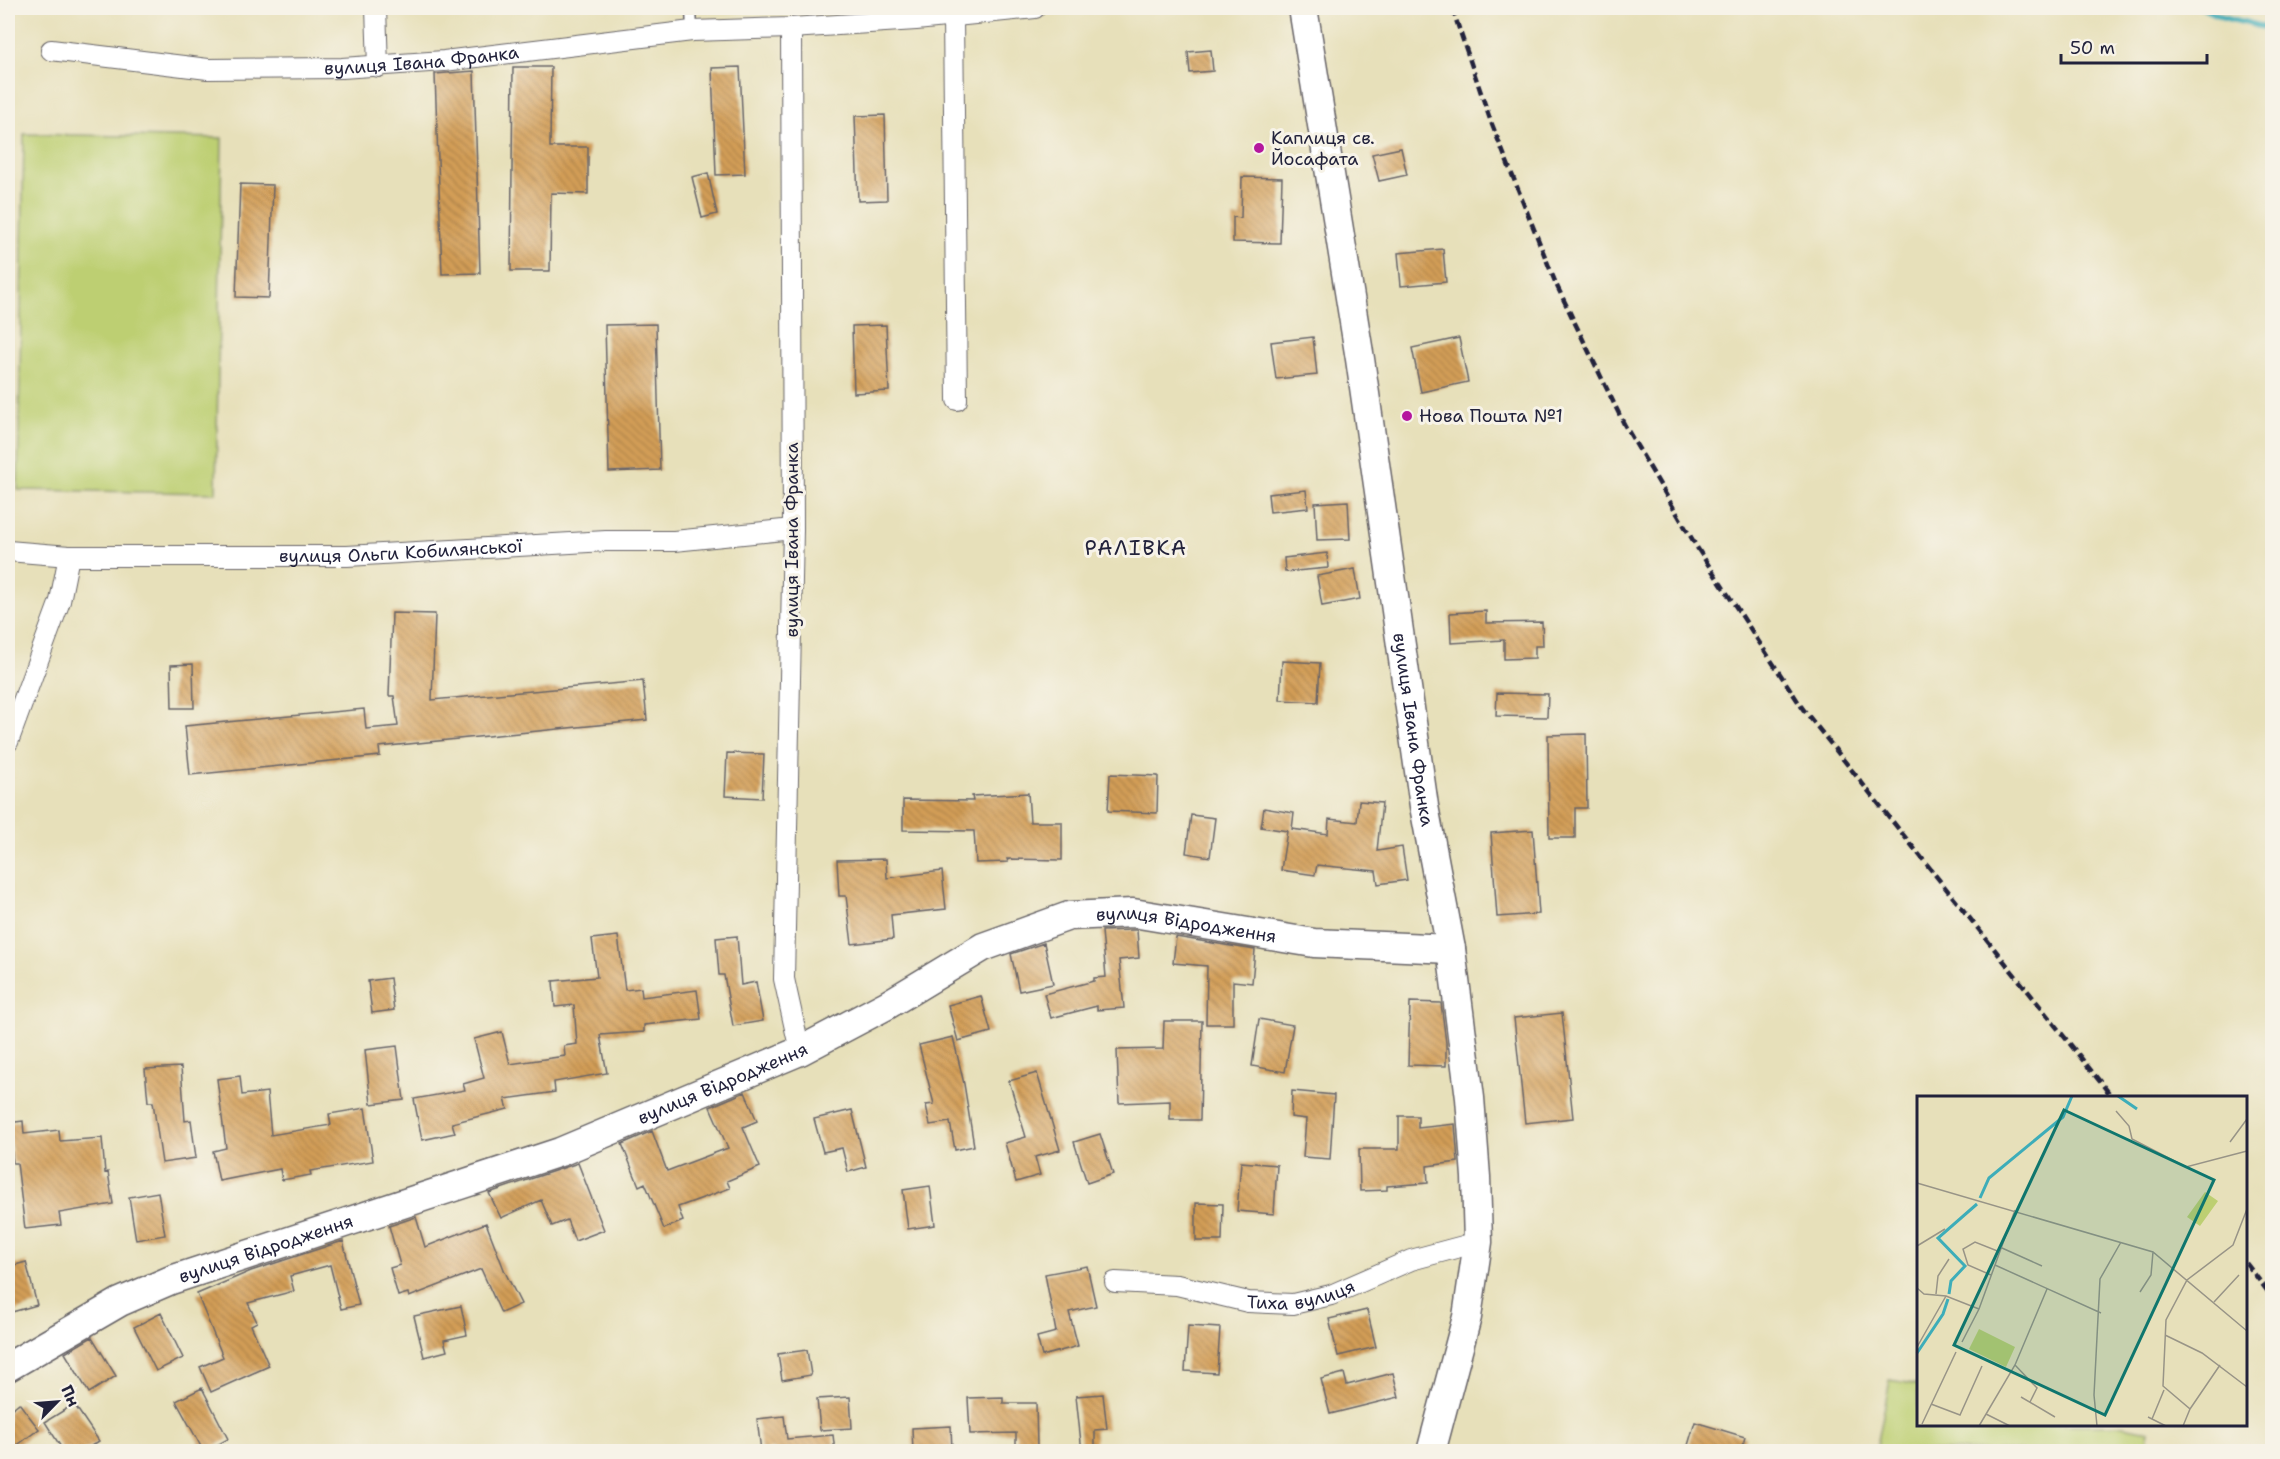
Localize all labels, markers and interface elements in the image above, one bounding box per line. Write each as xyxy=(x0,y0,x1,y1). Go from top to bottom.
scale bar xyxy=(2061,27,2206,65)
text: 50 m xyxy=(2070,36,2115,60)
street label: вулиця Івана Франка xyxy=(324,40,520,80)
place label: Каплиця св. Йосафата xyxy=(1271,126,1375,171)
marker: Каплиця св. Йосафата xyxy=(1252,141,1266,155)
place label: Нова Пошта №1 xyxy=(1419,404,1563,428)
marker: Нова Пошта №1 xyxy=(1400,409,1414,423)
street label: вулиця Івана Франка xyxy=(780,442,804,638)
street label: вулиця Ольги Кобилянської xyxy=(279,534,524,568)
district label: РАЛІВКА xyxy=(1085,534,1187,562)
street label: вулиця Івана Франка xyxy=(1387,631,1440,828)
street label: вулиця Відродження xyxy=(1095,901,1278,949)
street label: вулиця Відродження xyxy=(634,1037,812,1130)
inset map xyxy=(1917,1096,2247,1426)
street label: вулиця Відродження xyxy=(176,1209,356,1289)
street label: Тиха вулиця xyxy=(1246,1274,1359,1316)
north arrow xyxy=(27,1372,87,1432)
text: Пн xyxy=(56,1382,84,1410)

